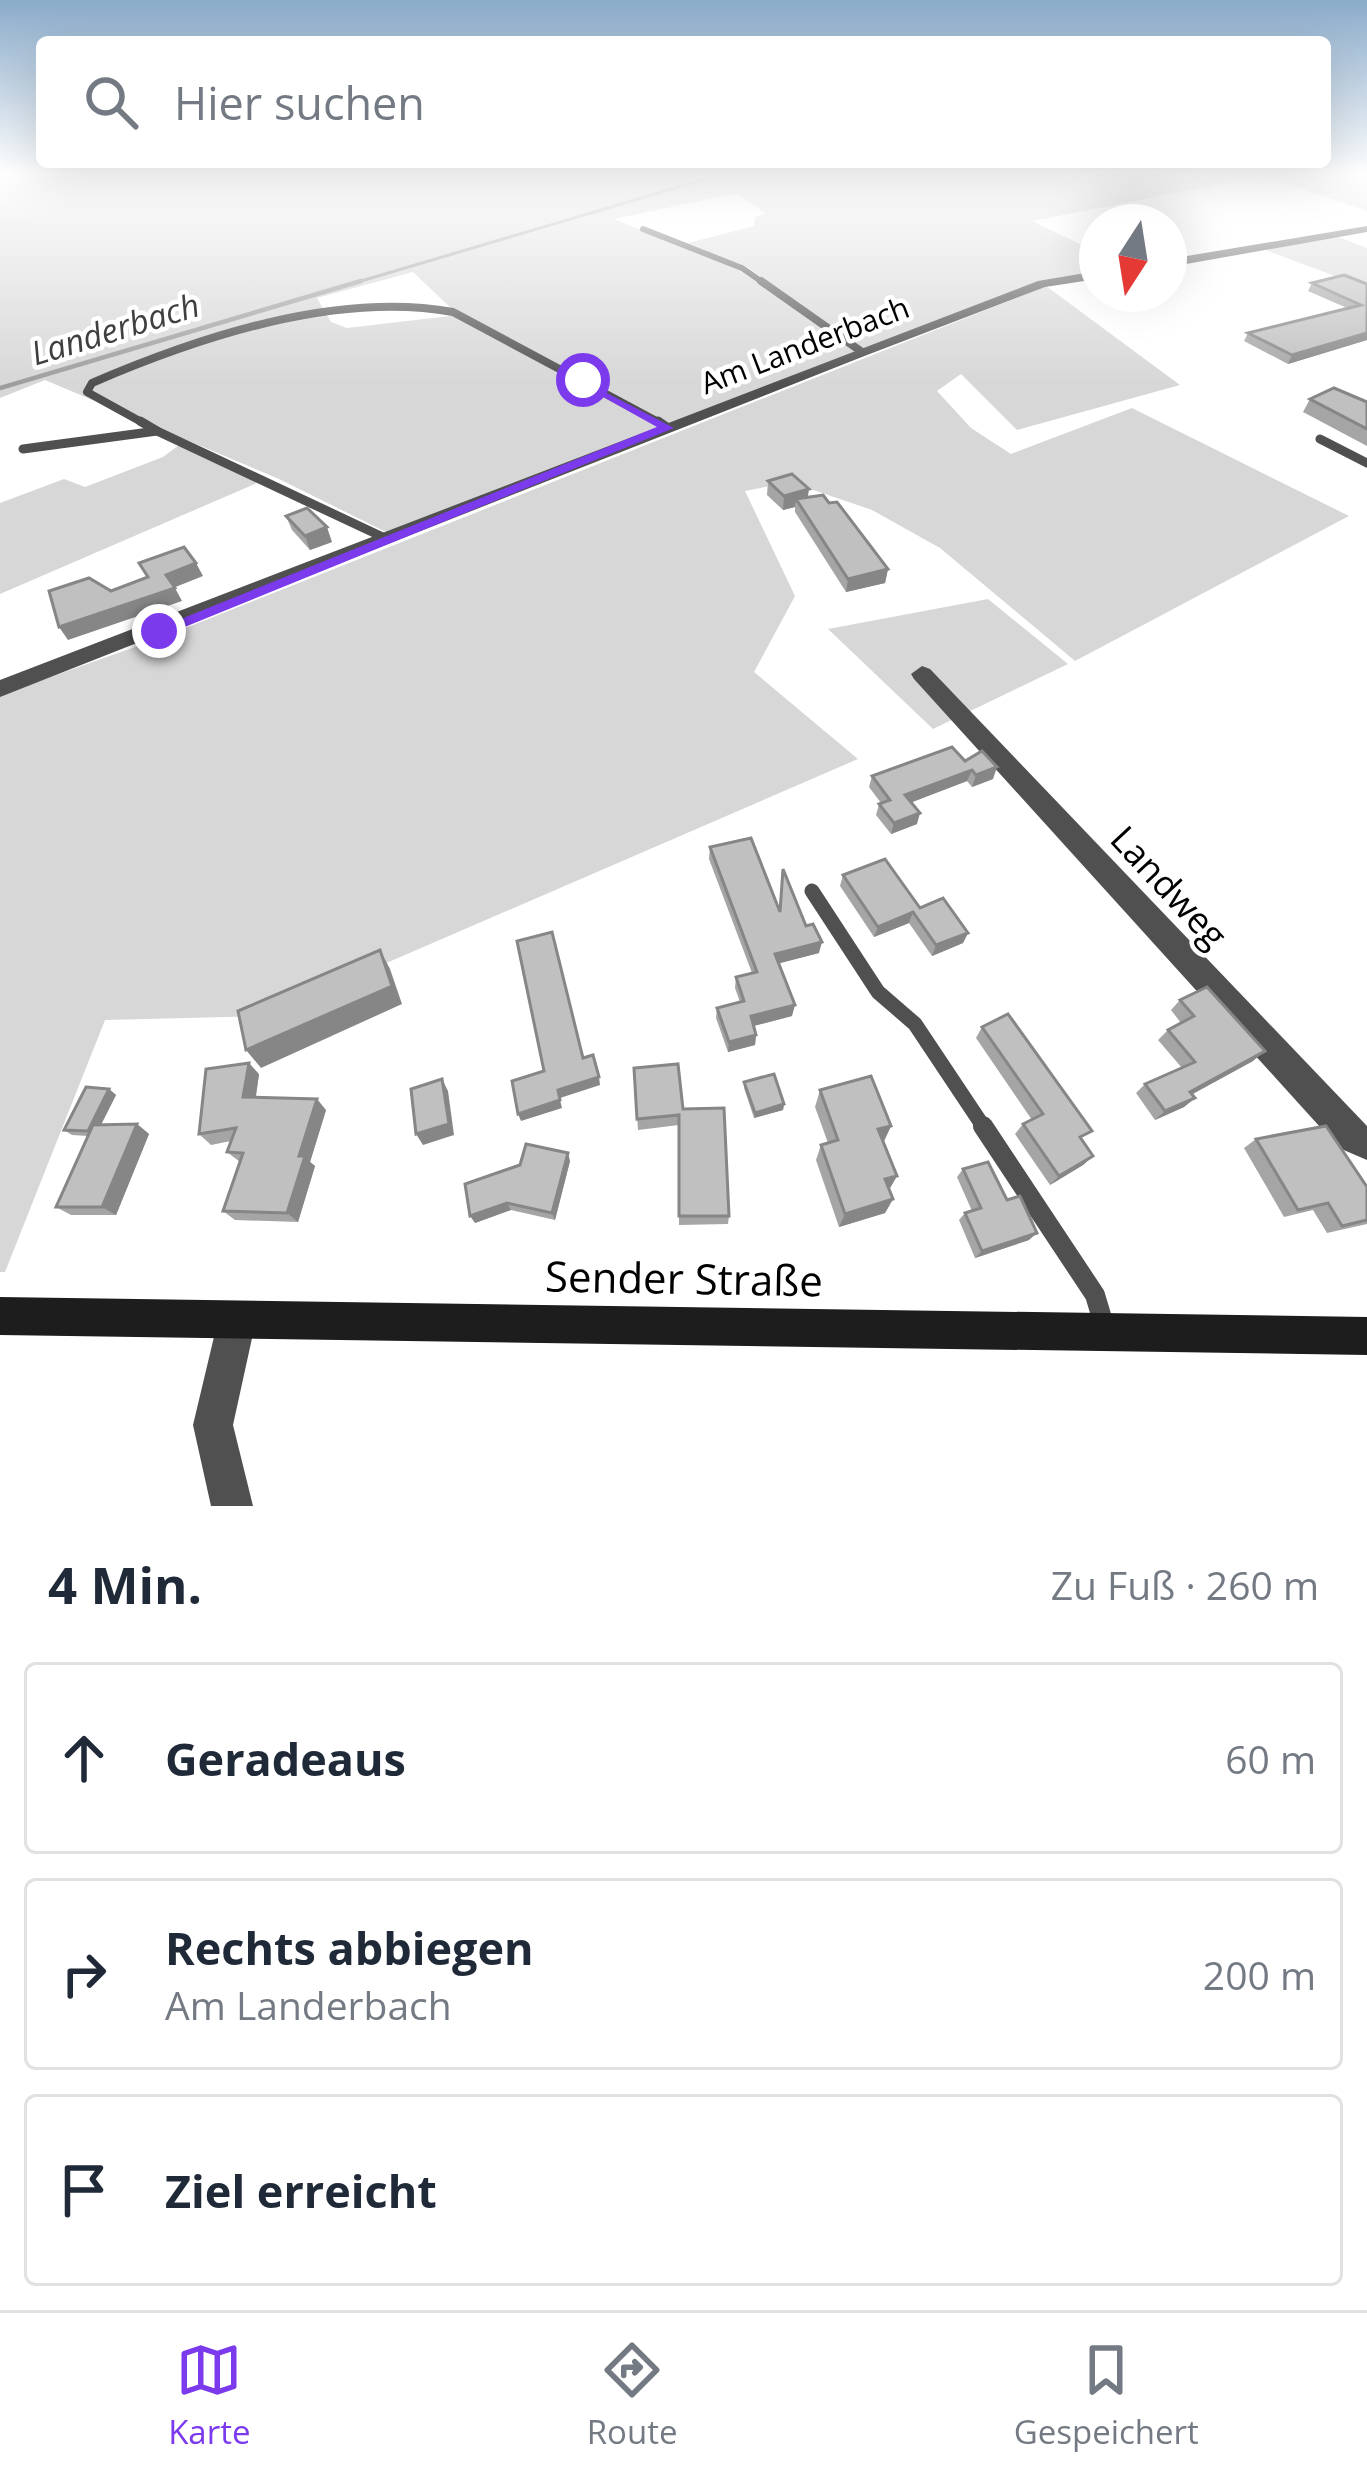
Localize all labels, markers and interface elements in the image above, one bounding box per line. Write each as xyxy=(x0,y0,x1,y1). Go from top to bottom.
search box xyxy=(36,36,1331,168)
icon: search xyxy=(78,69,144,135)
text: Hier suchen xyxy=(174,72,425,133)
north arrow xyxy=(1079,204,1187,312)
water label: Landerbach xyxy=(25,282,204,375)
street label: Am Landerbach xyxy=(694,286,915,403)
route start xyxy=(556,353,610,407)
route end xyxy=(132,604,186,658)
street label: Landweg xyxy=(1100,815,1239,958)
street label: Sender Straße xyxy=(545,1247,823,1308)
text: 4 Min. xyxy=(48,1549,202,1619)
text: Zu Fuß · 260 m xyxy=(1051,1558,1319,1611)
icon: ahead xyxy=(51,1725,117,1791)
text: Geradeaus xyxy=(165,1728,406,1789)
text: 60 m xyxy=(1225,1732,1316,1785)
text: Rechts abbiegen xyxy=(165,1917,534,1978)
icon: right xyxy=(51,1941,117,2007)
text: 200 m xyxy=(1203,1948,1316,2001)
text: Am Landerbach xyxy=(165,1978,452,2031)
icon: arrive xyxy=(51,2157,117,2223)
text: Ziel erreicht xyxy=(165,2160,437,2221)
tab: Karte xyxy=(168,2337,250,2454)
tab: Route xyxy=(587,2337,677,2454)
tab: Gespeichert xyxy=(1014,2337,1199,2454)

